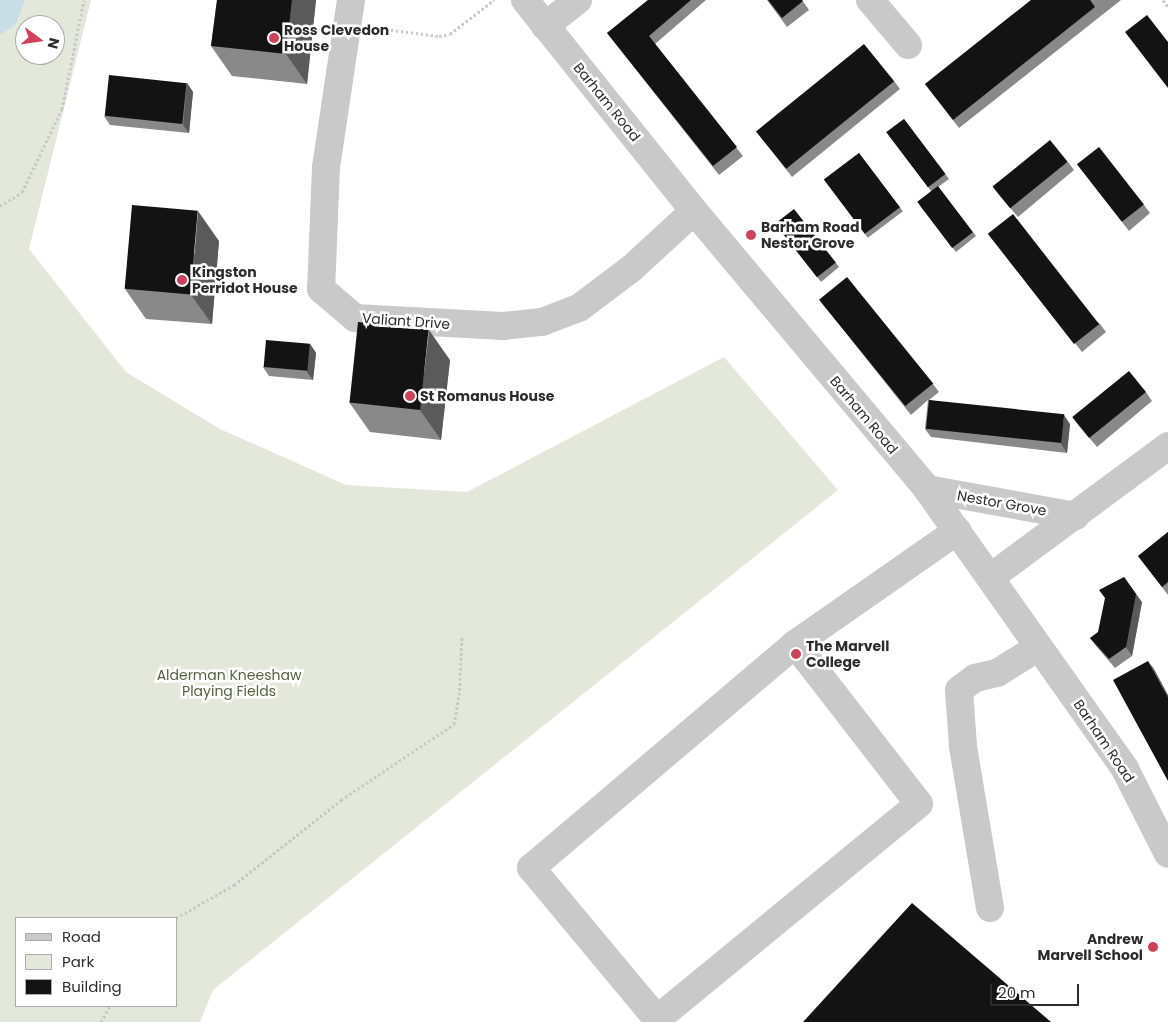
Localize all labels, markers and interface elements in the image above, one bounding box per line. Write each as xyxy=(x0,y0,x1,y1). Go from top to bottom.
north arrow xyxy=(15,15,65,65)
place label: Ross Clevedon House xyxy=(284,22,389,54)
marker: Ross Clevedon House xyxy=(268,32,280,44)
text: N xyxy=(43,36,65,51)
street label: Barham Road xyxy=(570,59,644,145)
place label: Barham Road Nestor Grove xyxy=(761,219,860,252)
marker: Barham Road Nestor Grove xyxy=(745,229,757,241)
place label: Kingston Perridot House xyxy=(192,264,298,296)
marker: Kingston Perridot House xyxy=(176,274,188,286)
street label: Valiant Drive xyxy=(361,310,451,332)
street label: Barham Road xyxy=(827,373,901,457)
place label: St Romanus House xyxy=(420,388,554,404)
marker: St Romanus House xyxy=(404,390,416,402)
street label: Nestor Grove xyxy=(956,487,1048,519)
place label: The Marvell College xyxy=(806,638,889,670)
marker: The Marvell College xyxy=(790,648,802,660)
park label: Alderman Kneeshaw Playing Fields xyxy=(157,667,301,700)
street label: Barham Road xyxy=(1070,696,1138,786)
legend xyxy=(15,917,178,1007)
text: Road xyxy=(62,926,101,947)
place label: Andrew Marvell School xyxy=(1038,931,1143,964)
marker: Andrew Marvell School xyxy=(1147,941,1159,953)
text: Park xyxy=(62,951,94,972)
scale bar xyxy=(993,974,1082,1006)
text: Building xyxy=(62,976,122,997)
text: 20 m xyxy=(998,982,1036,1003)

